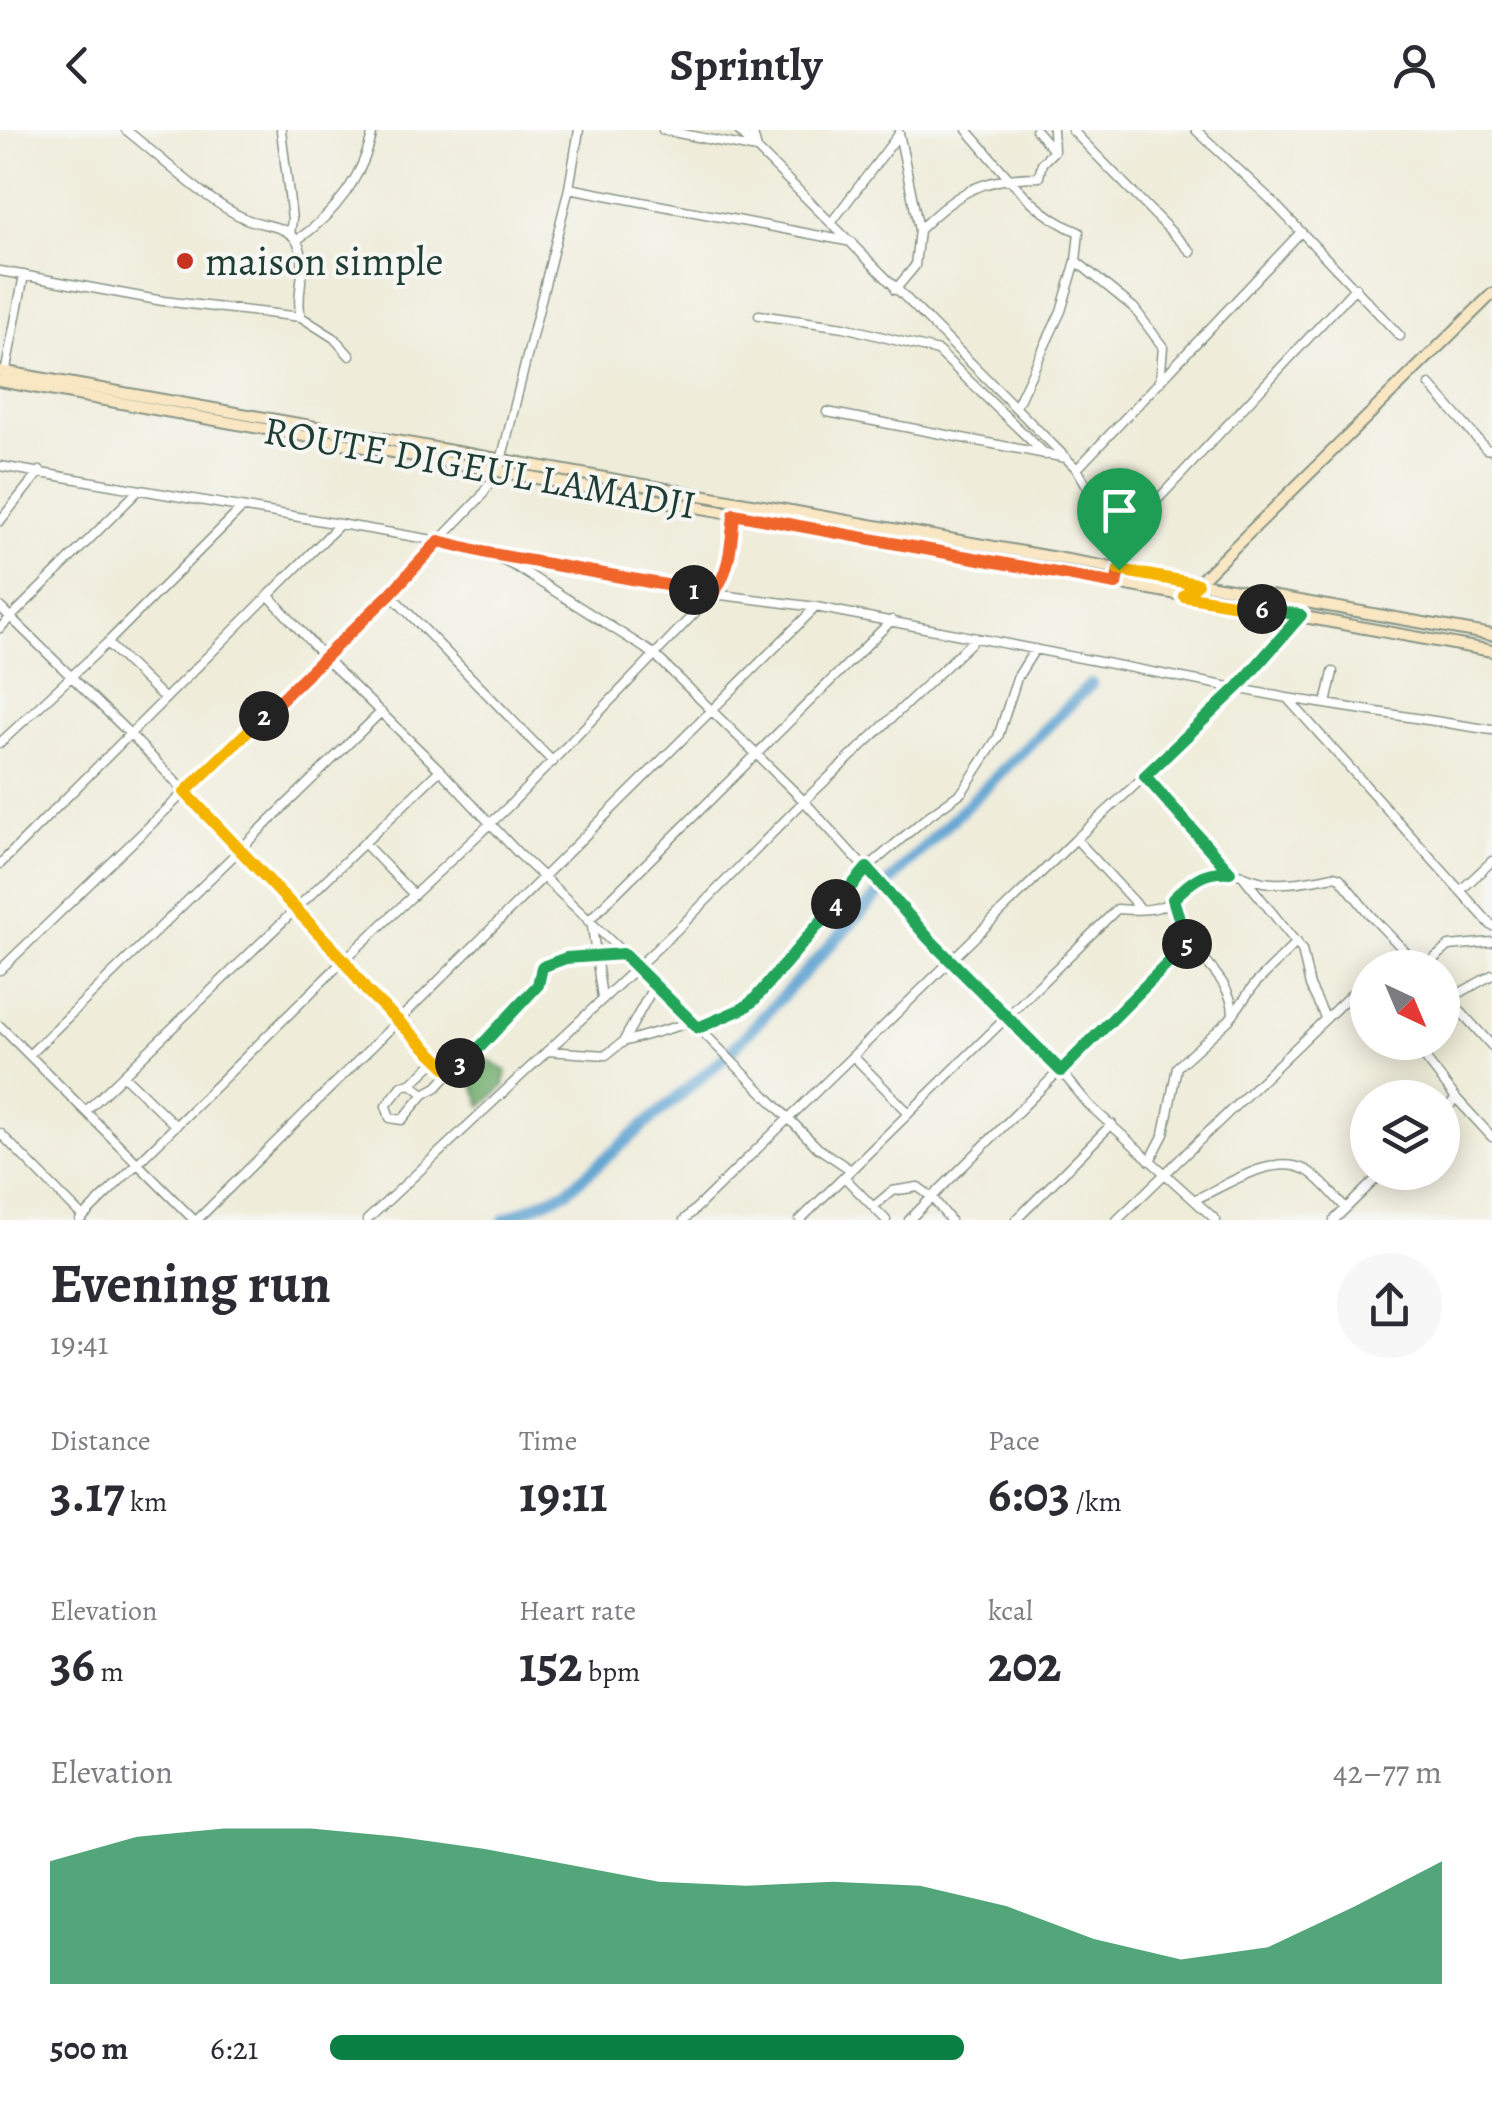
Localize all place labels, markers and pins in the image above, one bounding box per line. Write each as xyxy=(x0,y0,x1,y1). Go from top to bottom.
place label: maison simple xyxy=(205,234,443,289)
marker: maison simple xyxy=(174,250,196,272)
pin xyxy=(1077,468,1162,571)
pin: 1 xyxy=(669,565,719,615)
pin: 6 xyxy=(1237,584,1287,634)
pin: 2 xyxy=(239,691,289,741)
pin: 4 xyxy=(811,879,861,929)
pin: 5 xyxy=(1162,919,1212,969)
pin: 3 xyxy=(435,1038,485,1088)

